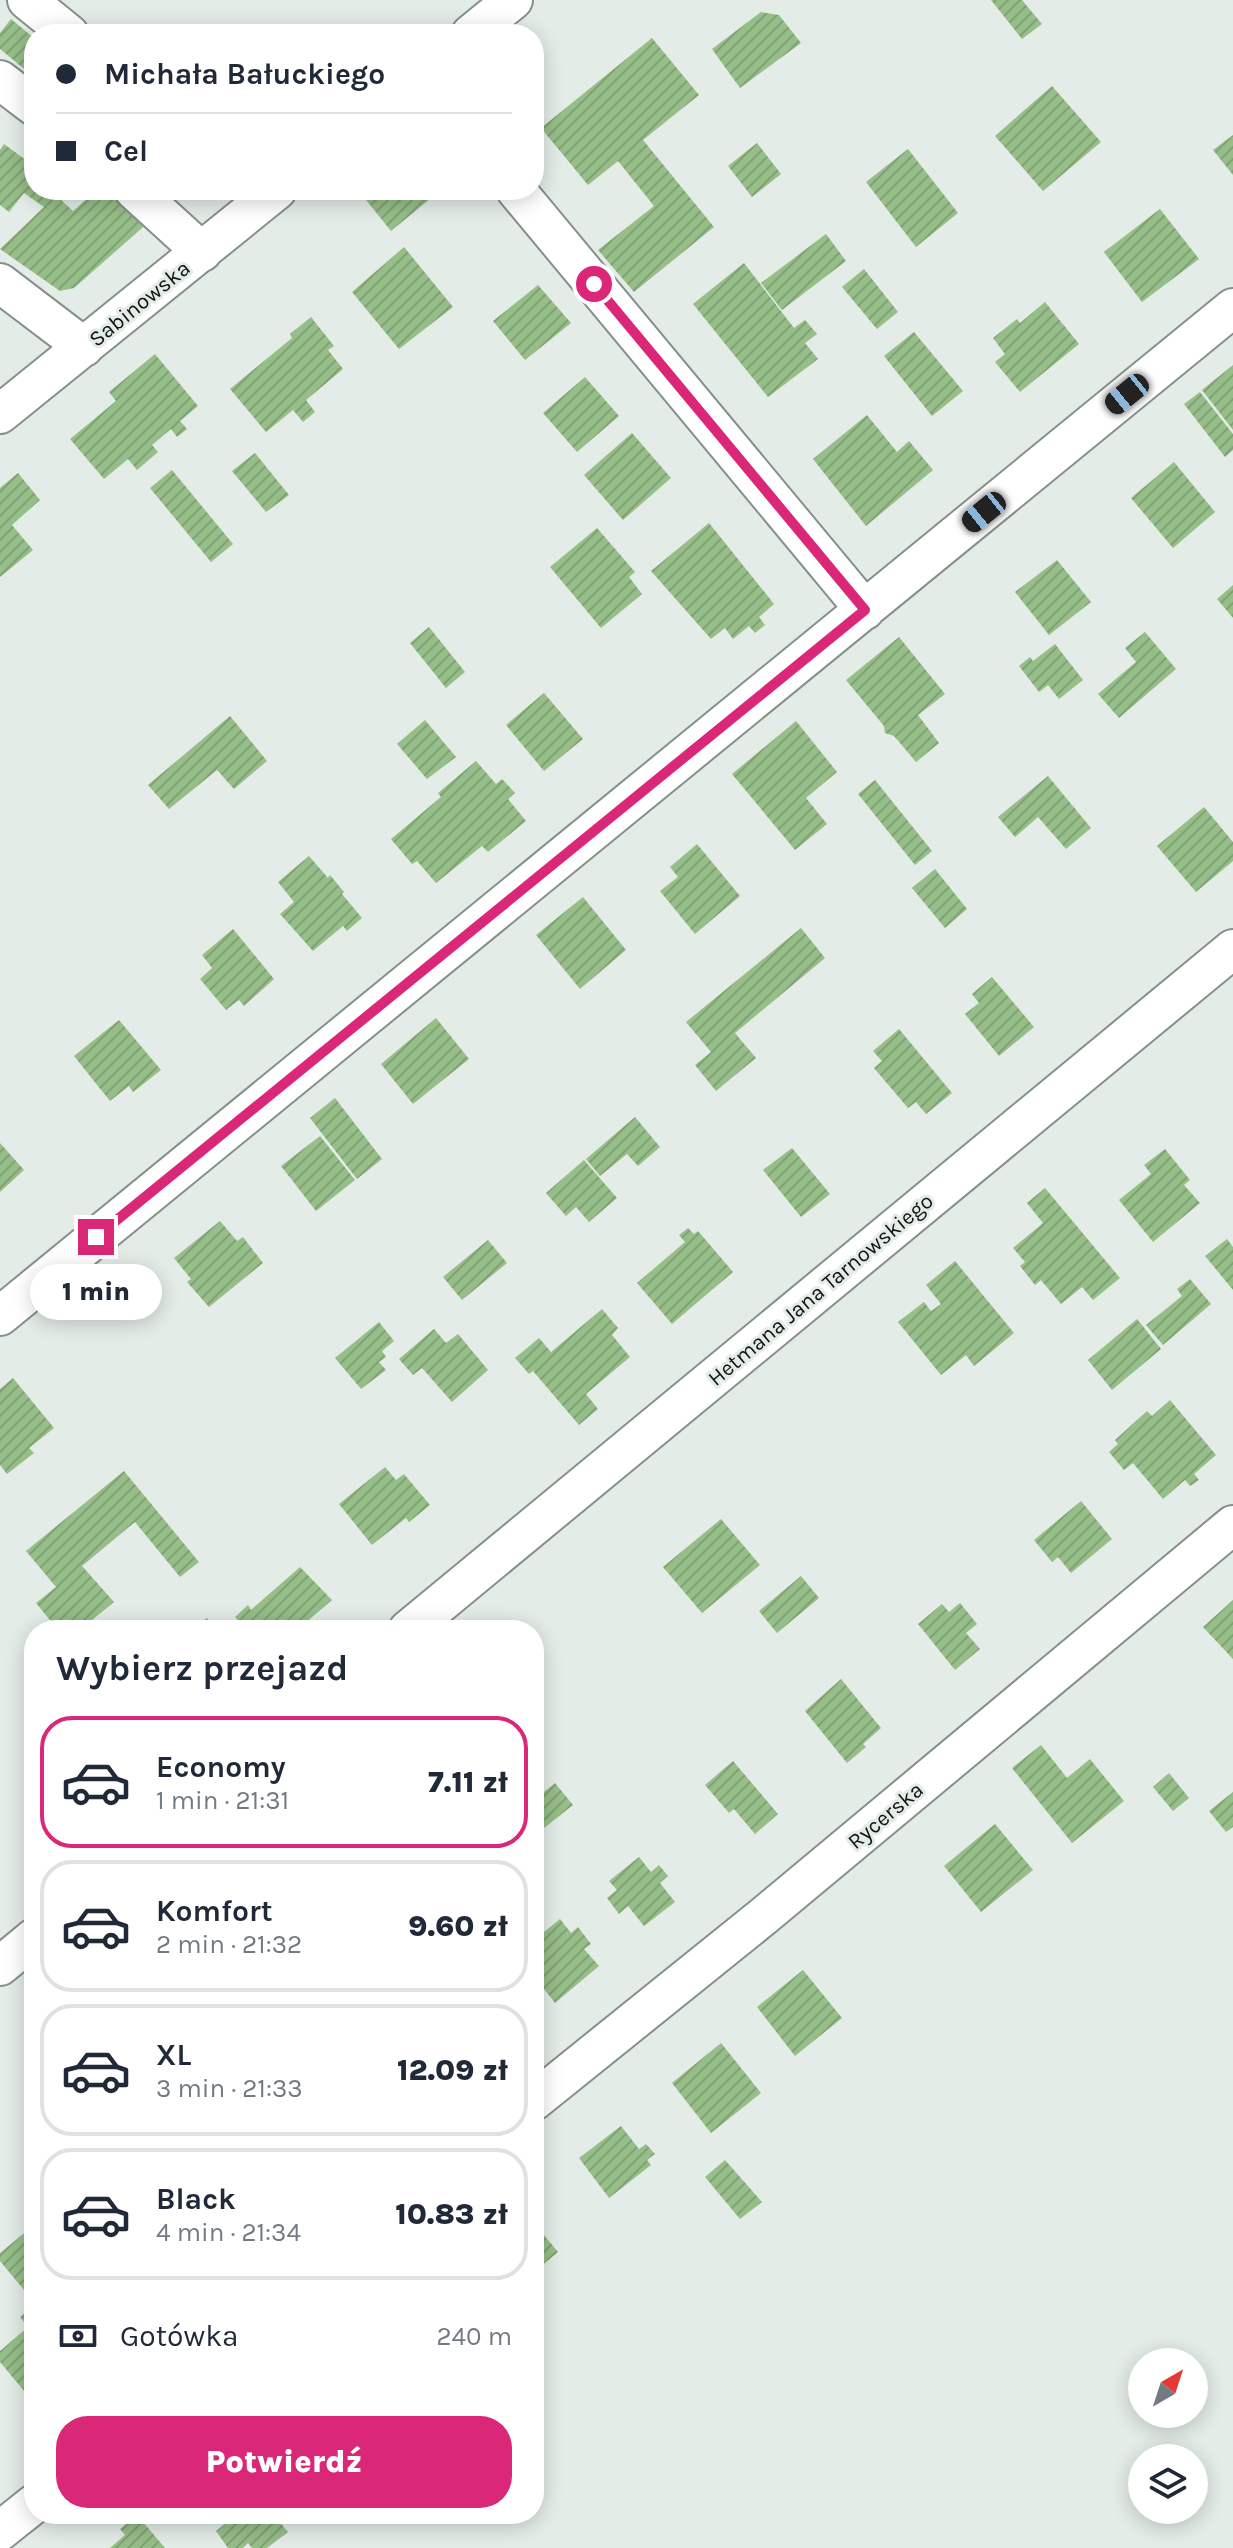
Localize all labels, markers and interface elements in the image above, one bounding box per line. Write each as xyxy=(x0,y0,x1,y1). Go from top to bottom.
text: Michała Bałuckiego xyxy=(104,56,385,92)
text: Cel xyxy=(104,133,148,169)
street label: Sabinowska xyxy=(84,255,195,352)
route start xyxy=(576,266,612,302)
car xyxy=(1101,370,1153,418)
car xyxy=(958,488,1010,536)
street label: Hetmana Jana Tarnowskiego xyxy=(703,1188,938,1392)
route end xyxy=(78,1219,114,1255)
callout: 1 min xyxy=(30,1265,162,1321)
text: 1 min xyxy=(62,1276,130,1307)
text: Wybierz przejazd xyxy=(56,1647,348,1689)
icon: car xyxy=(60,1746,132,1818)
text: Economy xyxy=(156,1749,286,1785)
text: 7.11 zł xyxy=(428,1764,508,1800)
street label: Rycerska xyxy=(843,1777,929,1855)
text: 1 min · 21:31 xyxy=(156,1785,289,1816)
icon: car xyxy=(60,1890,132,1962)
text: Komfort xyxy=(156,1893,273,1929)
text: 9.60 zł xyxy=(408,1908,508,1944)
text: 2 min · 21:32 xyxy=(156,1929,302,1960)
icon: car xyxy=(60,2034,132,2106)
text: XL xyxy=(156,2037,191,2073)
text: 12.09 zł xyxy=(397,2052,508,2088)
text: 3 min · 21:33 xyxy=(156,2073,303,2104)
icon: car xyxy=(60,2178,132,2250)
text: Black xyxy=(156,2181,236,2217)
text: 10.83 zł xyxy=(395,2196,508,2232)
text: 4 min · 21:34 xyxy=(156,2217,301,2248)
icon: cash xyxy=(56,2314,100,2358)
text: Gotówka xyxy=(120,2318,239,2354)
text: 240 m xyxy=(436,2321,512,2352)
north arrow xyxy=(1128,2348,1208,2428)
map controls xyxy=(1128,2348,1208,2524)
button: Potwierdź xyxy=(56,2416,512,2508)
button: layers xyxy=(1128,2444,1208,2524)

